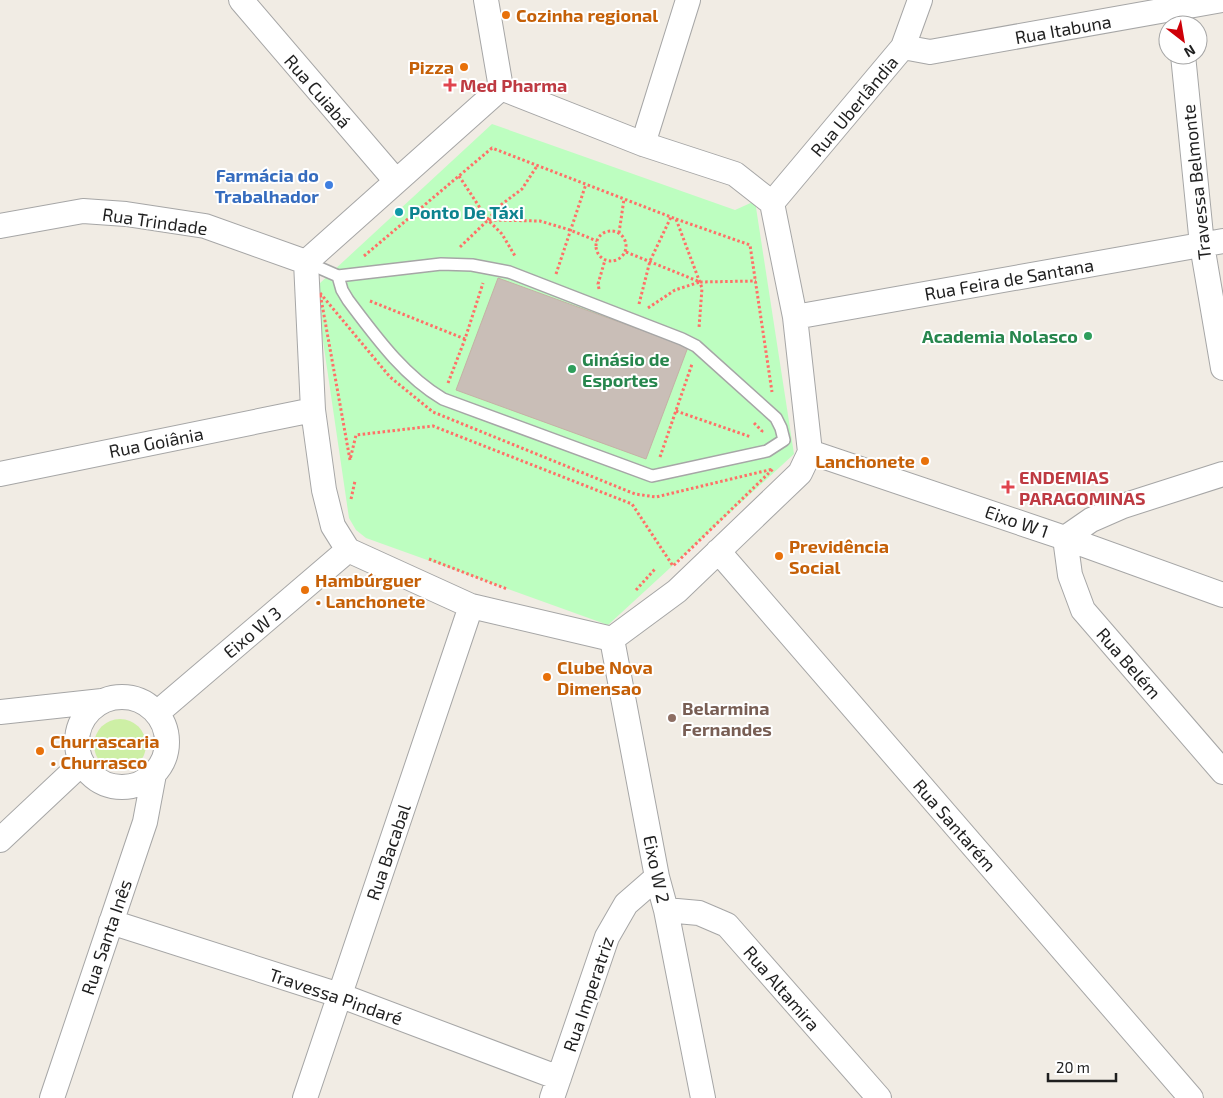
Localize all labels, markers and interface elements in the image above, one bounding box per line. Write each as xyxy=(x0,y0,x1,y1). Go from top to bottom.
place label: Cozinha regional xyxy=(516,4,658,26)
marker: Cozinha regional xyxy=(500,9,512,21)
street label: Rua Itabuna xyxy=(1013,10,1113,48)
north arrow xyxy=(1158,15,1208,65)
text: N xyxy=(1181,42,1199,61)
street label: Rua Cuiabá xyxy=(280,50,356,132)
street label: Rua Uberlândia xyxy=(805,51,903,161)
place label: Pizza xyxy=(409,56,454,78)
marker: Pizza xyxy=(458,61,470,73)
place label: Med Pharma xyxy=(460,74,567,96)
marker: Med Pharma xyxy=(444,79,456,91)
street label: Travessa Belmonte xyxy=(1177,103,1215,261)
place label: Farmácia do Trabalhador xyxy=(215,164,319,207)
marker: Farmácia do Trabalhador xyxy=(323,179,335,191)
place label: Ponto De Táxi xyxy=(409,201,524,223)
street label: Rua Trindade xyxy=(101,203,209,239)
marker: Ponto De Táxi xyxy=(393,206,405,218)
street label: Rua Feira de Santana xyxy=(923,253,1095,305)
place label: Academia Nolasco xyxy=(922,325,1078,347)
marker: Academia Nolasco xyxy=(1082,330,1094,342)
place label: Ginásio de Esportes xyxy=(582,348,670,391)
marker: Ginásio de Esportes xyxy=(566,363,578,375)
street label: Rua Goiânia xyxy=(107,422,205,462)
place label: Lanchonete xyxy=(815,450,915,472)
marker: Lanchonete xyxy=(919,455,931,467)
place label: ENDEMIAS PARAGOMINAS xyxy=(1019,466,1146,509)
marker: ENDEMIAS PARAGOMINAS xyxy=(1001,480,1015,494)
street label: Eixo W 1 xyxy=(982,500,1052,542)
place label: Previdência Social xyxy=(789,535,889,578)
marker: Previdência Social xyxy=(773,550,785,562)
place label: Hambúrguer • Lanchonete xyxy=(315,569,425,612)
marker: Hambúrguer • Lanchonete xyxy=(299,584,311,596)
street label: Eixo W 3 xyxy=(219,602,285,662)
street label: Rua Belém xyxy=(1092,623,1166,703)
place label: Clube Nova Dimensao xyxy=(557,656,653,699)
marker: Clube Nova Dimensao xyxy=(541,671,553,683)
place label: Belarmina Fernandes xyxy=(682,697,772,740)
marker: Belarmina Fernandes xyxy=(666,712,678,724)
place label: Churrascaria • Churrasco xyxy=(50,730,160,773)
marker: Churrascaria • Churrasco xyxy=(34,745,46,757)
street label: Rua Santarém xyxy=(909,774,1001,876)
street label: Rua Bacabal xyxy=(361,800,415,903)
street label: Eixo W 2 xyxy=(639,833,675,905)
street label: Rua Santa Inês xyxy=(76,876,136,998)
street label: Rua Imperatriz xyxy=(558,933,618,1055)
street label: Rua Altamira xyxy=(739,941,825,1035)
street label: Travessa Pindaré xyxy=(266,963,406,1029)
scale bar xyxy=(1048,1050,1116,1082)
text: 20 m xyxy=(1056,1058,1090,1076)

